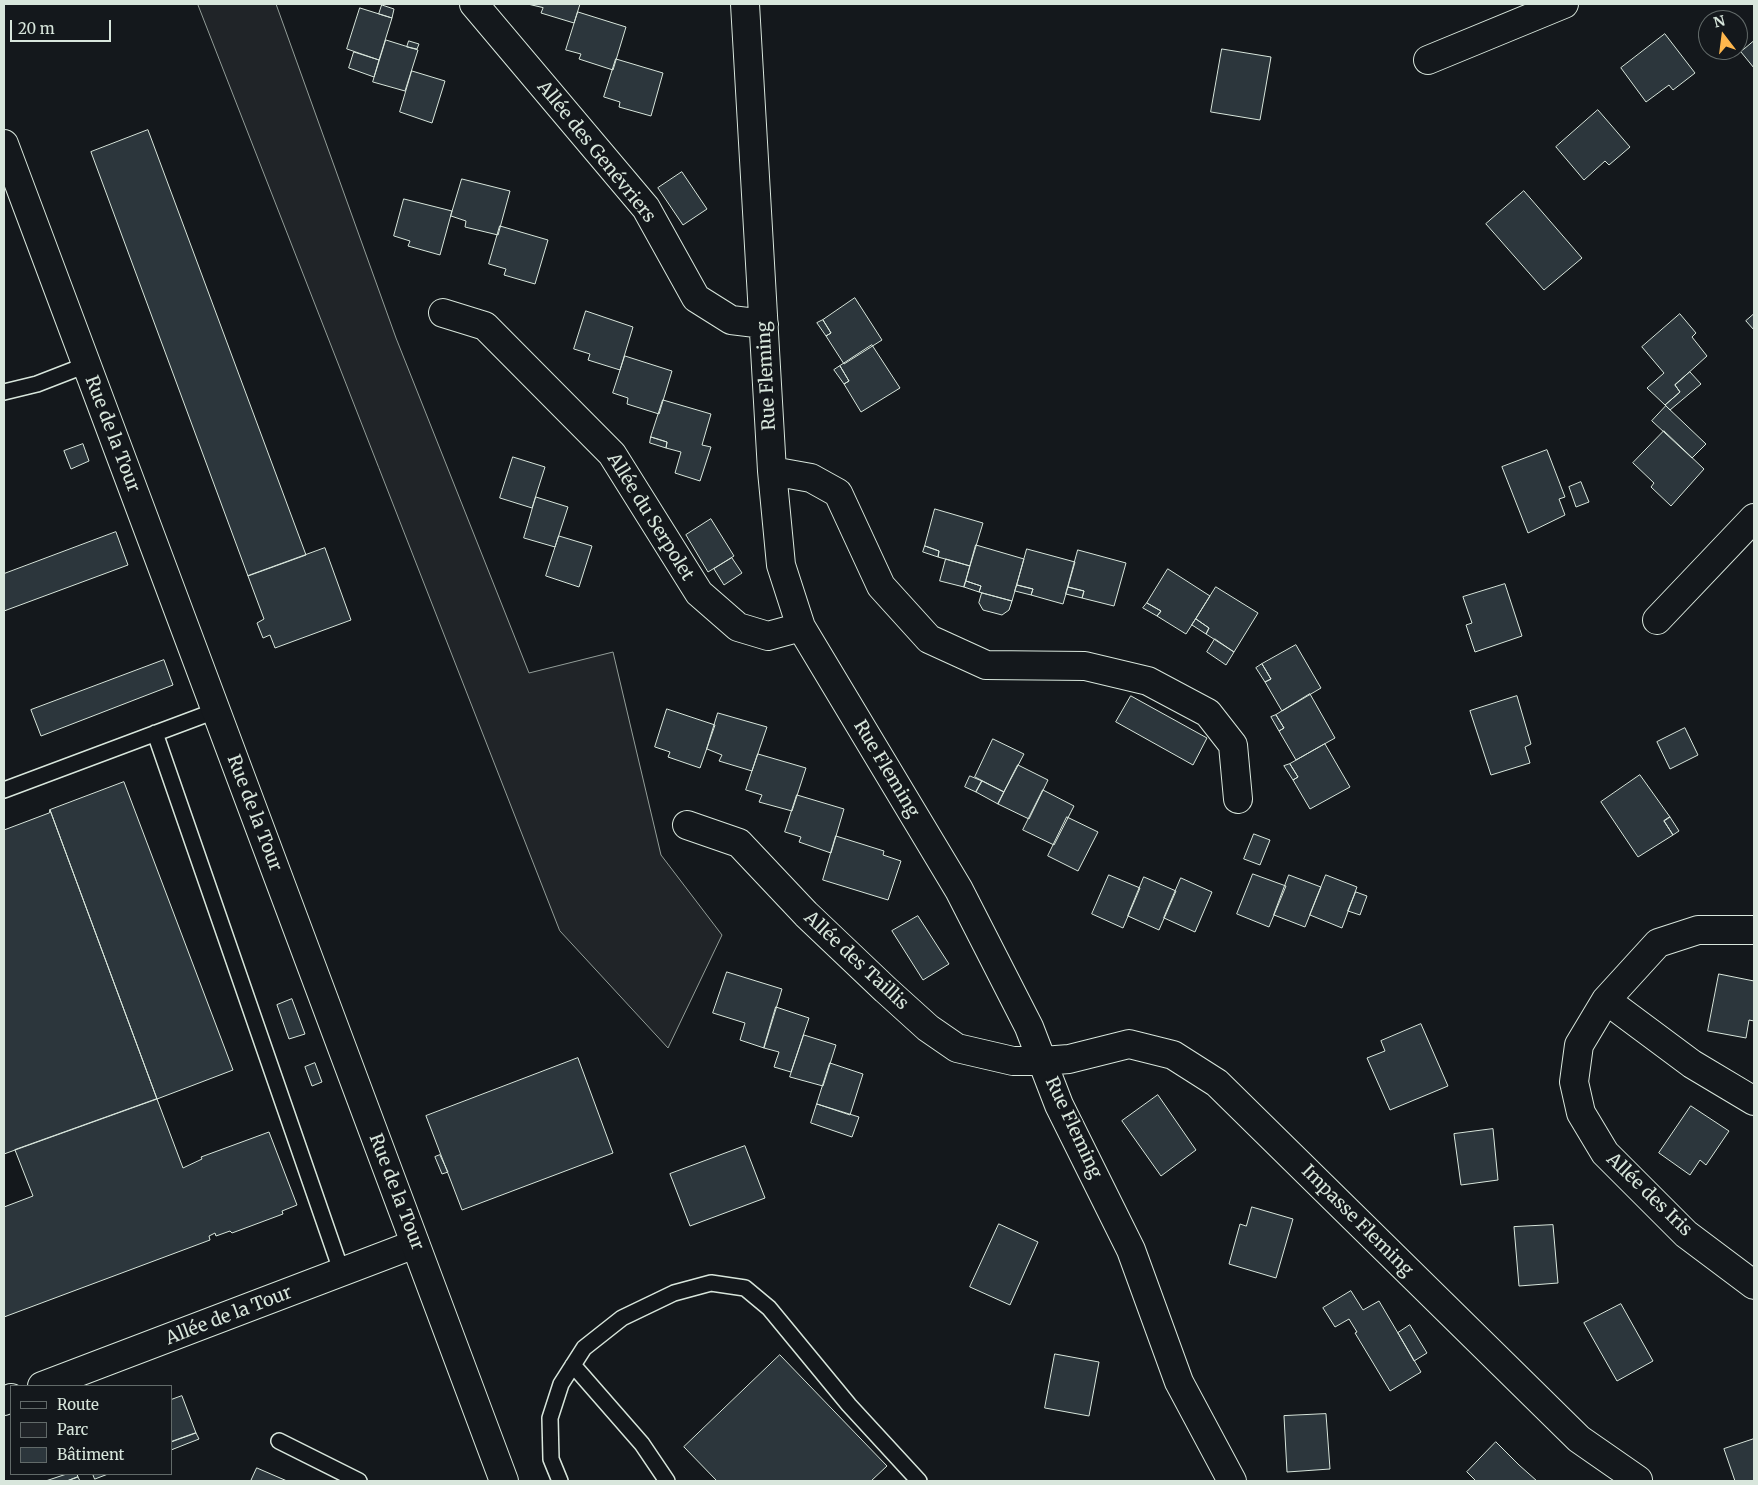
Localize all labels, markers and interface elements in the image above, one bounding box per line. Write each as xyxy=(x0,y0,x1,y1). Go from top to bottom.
scale bar xyxy=(12,10,114,42)
north arrow xyxy=(1698,10,1748,60)
text: N xyxy=(1712,11,1727,32)
text: 20 m xyxy=(18,19,55,38)
street label: Allée des Genévriers xyxy=(532,77,660,227)
street label: Rue Fleming xyxy=(753,321,781,431)
street label: Rue de la Tour xyxy=(80,373,144,495)
street label: Allée du Serpolet xyxy=(602,449,698,585)
street label: Rue Fleming xyxy=(849,717,923,821)
street label: Rue de la Tour xyxy=(222,752,286,874)
street label: Allée des Taillis xyxy=(799,907,913,1015)
street label: Rue Fleming xyxy=(1040,1074,1106,1182)
street label: Rue de la Tour xyxy=(364,1131,428,1253)
street label: Allée des Iris xyxy=(1602,1149,1696,1241)
street label: Impasse Fleming xyxy=(1297,1161,1417,1281)
street label: Allée de la Tour xyxy=(163,1282,295,1350)
legend xyxy=(10,1385,172,1475)
text: Route xyxy=(57,1395,99,1414)
text: Parc xyxy=(57,1420,88,1439)
text: Bâtiment xyxy=(57,1445,124,1464)

